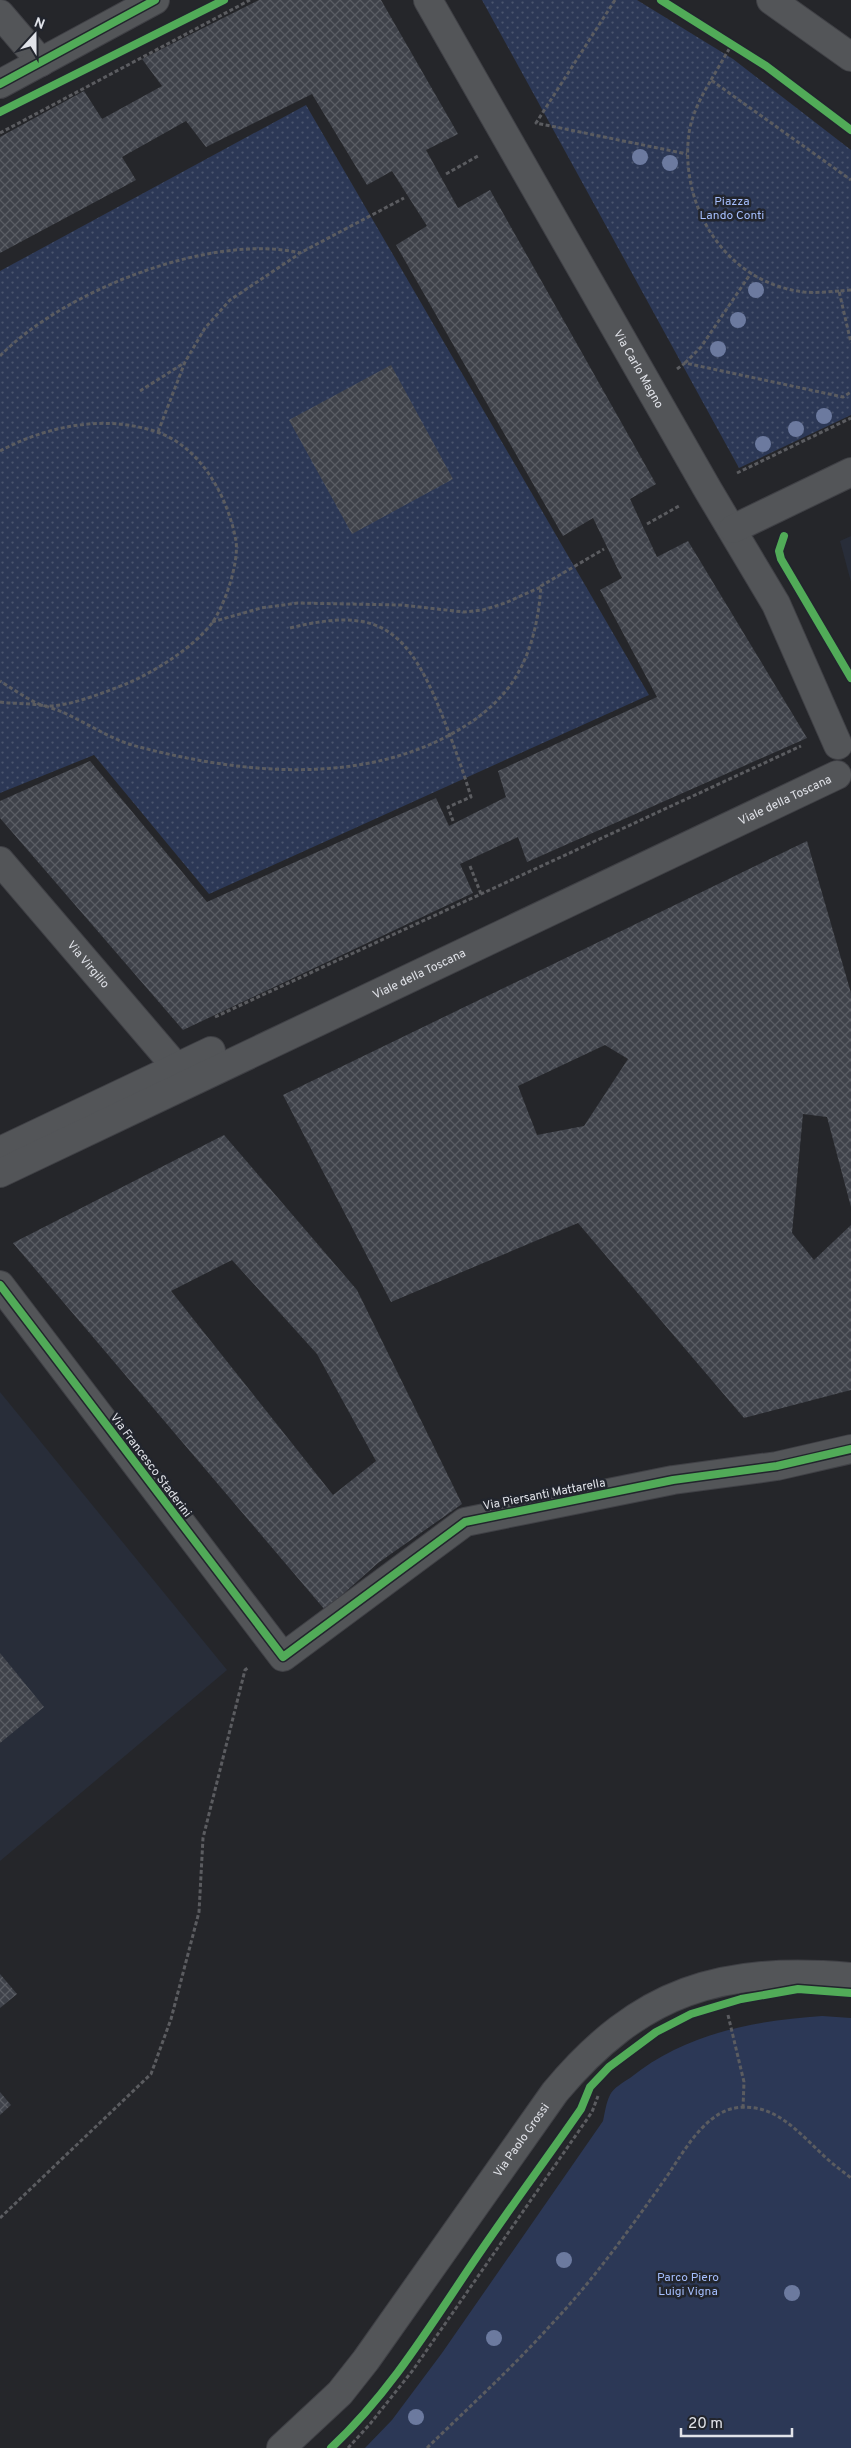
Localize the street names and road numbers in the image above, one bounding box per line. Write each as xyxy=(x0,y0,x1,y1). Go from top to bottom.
street label: Via Carlo Magno xyxy=(609,327,667,412)
street label: Viale della Toscana xyxy=(736,772,834,830)
street label: Via Virgilio xyxy=(63,938,113,992)
street label: Viale della Toscana xyxy=(370,946,469,1004)
street label: Via Francesco Staderini xyxy=(106,1410,195,1521)
street label: Via Piersanti Mattarella xyxy=(482,1475,607,1515)
street label: Via Paolo Grossi xyxy=(490,2100,554,2181)

